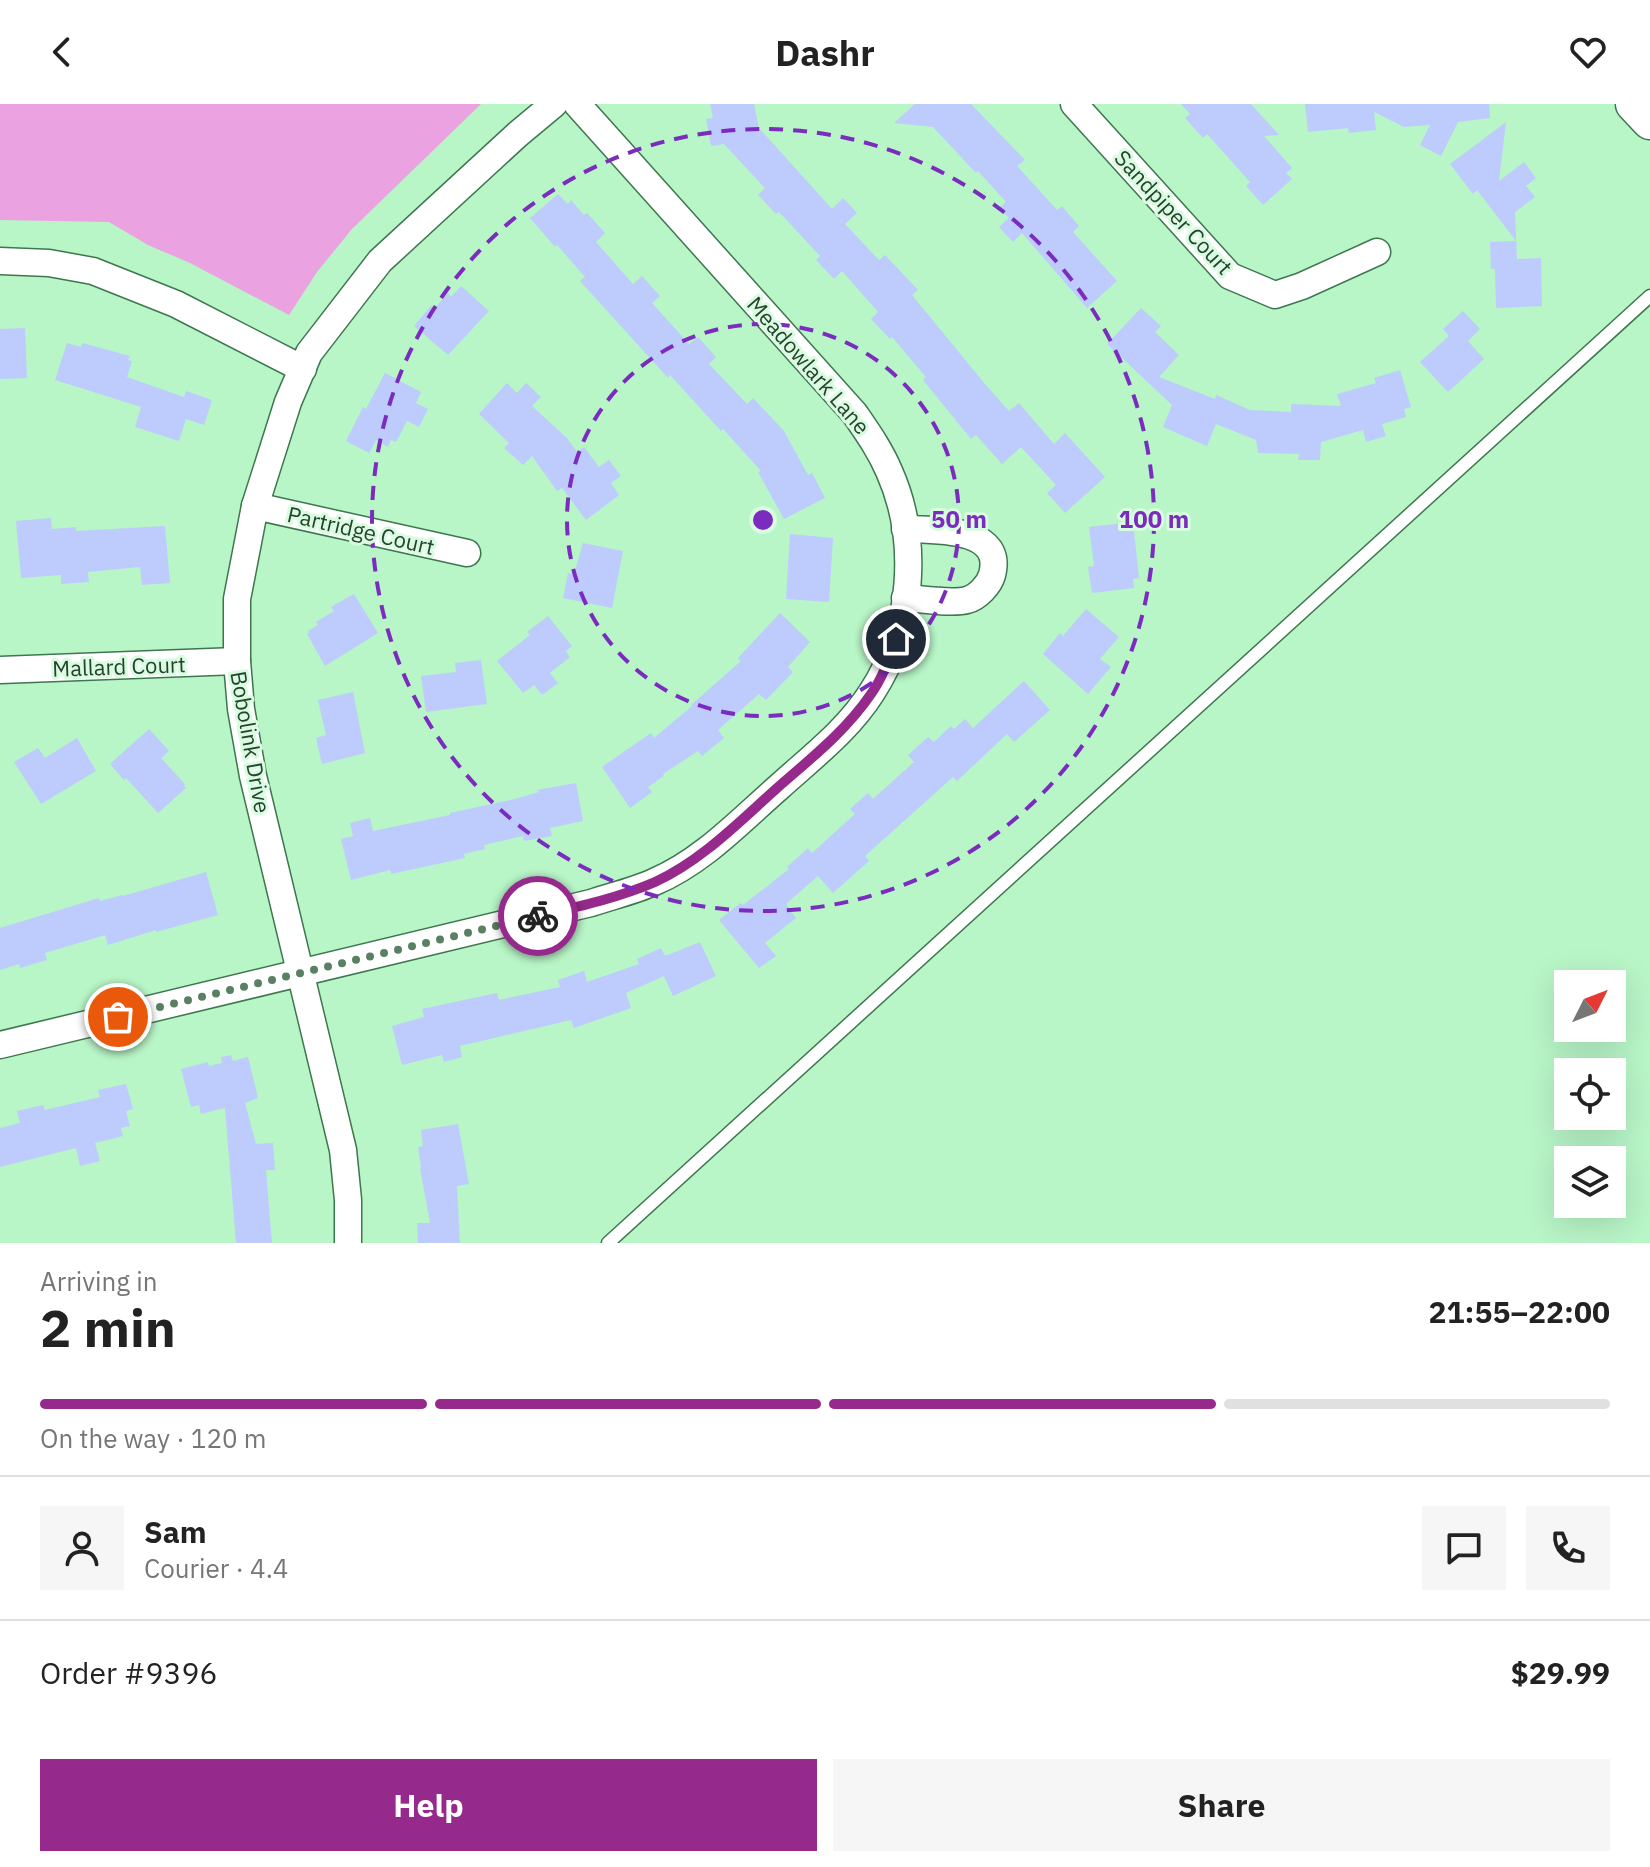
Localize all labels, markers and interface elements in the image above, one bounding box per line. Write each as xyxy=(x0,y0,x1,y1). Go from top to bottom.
text: Dashr xyxy=(775,29,875,76)
icon: back xyxy=(40,30,84,74)
icon: heart xyxy=(1566,30,1610,74)
street label: Sandpiper Court xyxy=(1109,143,1239,281)
street label: Meadowlark Lane xyxy=(741,290,877,440)
street label: Partridge Court xyxy=(285,499,437,561)
text: 50 m xyxy=(931,503,987,535)
text: 100 m xyxy=(1119,503,1189,535)
centre of rings xyxy=(749,506,777,534)
pin xyxy=(862,605,930,673)
icon: home xyxy=(874,617,918,661)
street label: Mallard Court xyxy=(52,649,186,683)
street label: Bobolink Drive xyxy=(224,669,278,815)
courier xyxy=(498,876,578,956)
icon: bike xyxy=(516,894,560,938)
north arrow xyxy=(1554,970,1626,1042)
map controls xyxy=(1554,970,1626,1218)
pin xyxy=(84,983,152,1051)
icon: bag xyxy=(96,995,140,1039)
button: locate xyxy=(1554,1058,1626,1130)
button: layers xyxy=(1554,1146,1626,1218)
text: Arriving in xyxy=(40,1264,157,1298)
text: 21:55–22:00 xyxy=(1429,1292,1610,1331)
text: 2 min xyxy=(40,1294,176,1361)
text: On the way · 120 m xyxy=(40,1421,266,1455)
button: person xyxy=(40,1506,124,1590)
button: chat xyxy=(1422,1506,1506,1590)
button: phone xyxy=(1526,1506,1610,1590)
text: Sam xyxy=(144,1512,207,1551)
text: Courier · 4.4 xyxy=(144,1551,288,1585)
text: Order #9396 xyxy=(40,1653,217,1692)
text: $29.99 xyxy=(1511,1653,1610,1692)
button: Help xyxy=(40,1759,817,1851)
button: Share xyxy=(833,1759,1610,1851)

